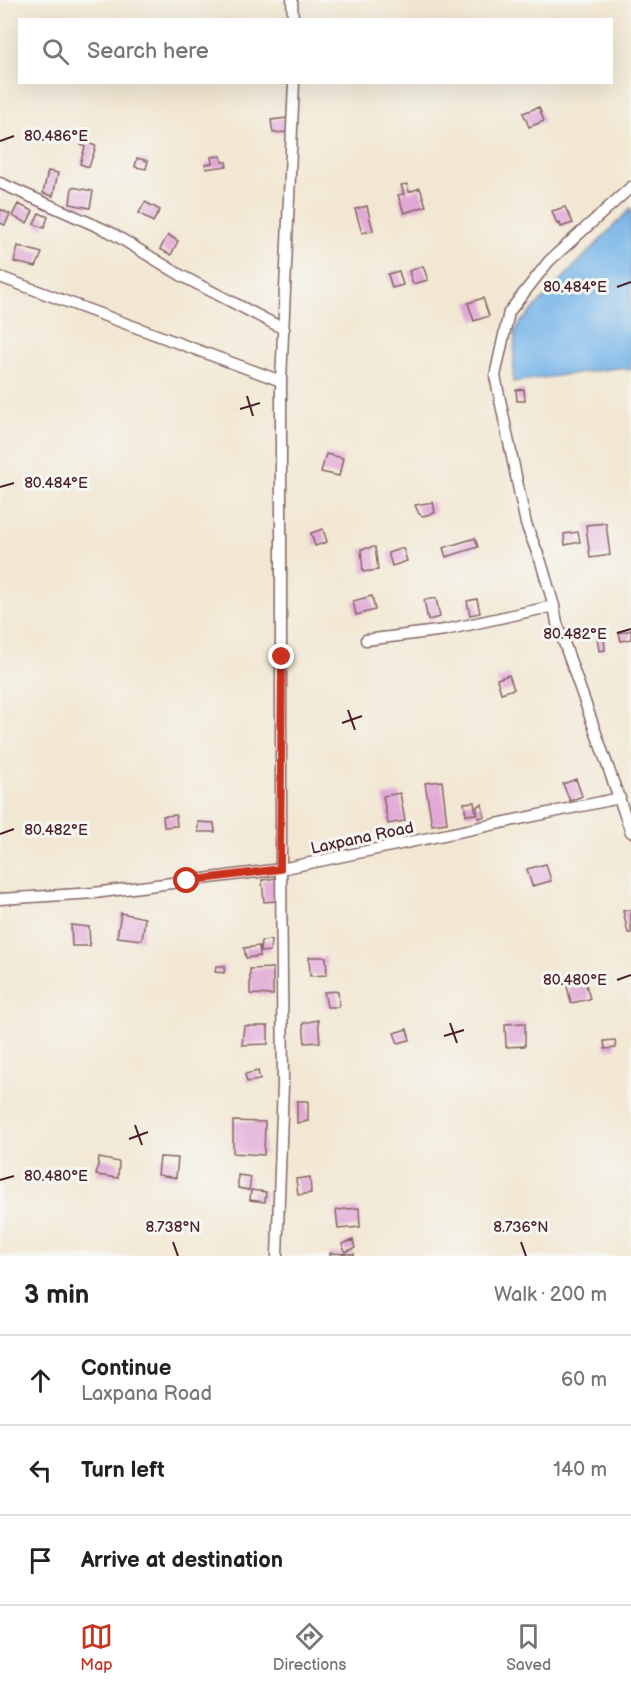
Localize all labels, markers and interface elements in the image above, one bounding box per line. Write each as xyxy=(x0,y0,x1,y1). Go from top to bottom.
search box xyxy=(18,18,613,84)
icon: search xyxy=(39,35,72,68)
text: Search here xyxy=(87,38,209,65)
text: 80.486°E xyxy=(24,127,88,146)
text: 80.484°E xyxy=(543,278,607,297)
text: 80.484°E xyxy=(24,474,88,493)
text: 80.482°E xyxy=(543,625,607,644)
route end xyxy=(268,643,294,669)
street label: Laxpana Road xyxy=(309,818,415,859)
text: 80.482°E xyxy=(24,821,88,840)
route start xyxy=(173,867,199,893)
text: 80.480°E xyxy=(543,971,607,990)
text: 80.480°E xyxy=(24,1167,88,1186)
text: 8.738°N xyxy=(145,1218,201,1237)
text: 8.736°N xyxy=(493,1218,549,1237)
text: 3 min xyxy=(24,1280,89,1311)
text: Walk · 200 m xyxy=(494,1283,607,1307)
text: Continue xyxy=(81,1355,171,1382)
icon: ahead xyxy=(24,1364,57,1397)
text: 60 m xyxy=(561,1368,607,1392)
text: Laxpana Road xyxy=(81,1382,212,1406)
icon: left xyxy=(24,1454,57,1487)
text: Turn left xyxy=(81,1457,165,1484)
text: 140 m xyxy=(553,1458,607,1482)
icon: arrive xyxy=(24,1544,57,1577)
text: Arrive at destination xyxy=(81,1547,283,1574)
tab: Map xyxy=(80,1620,113,1675)
tab: Directions xyxy=(273,1620,346,1675)
tab: Saved xyxy=(506,1620,551,1675)

